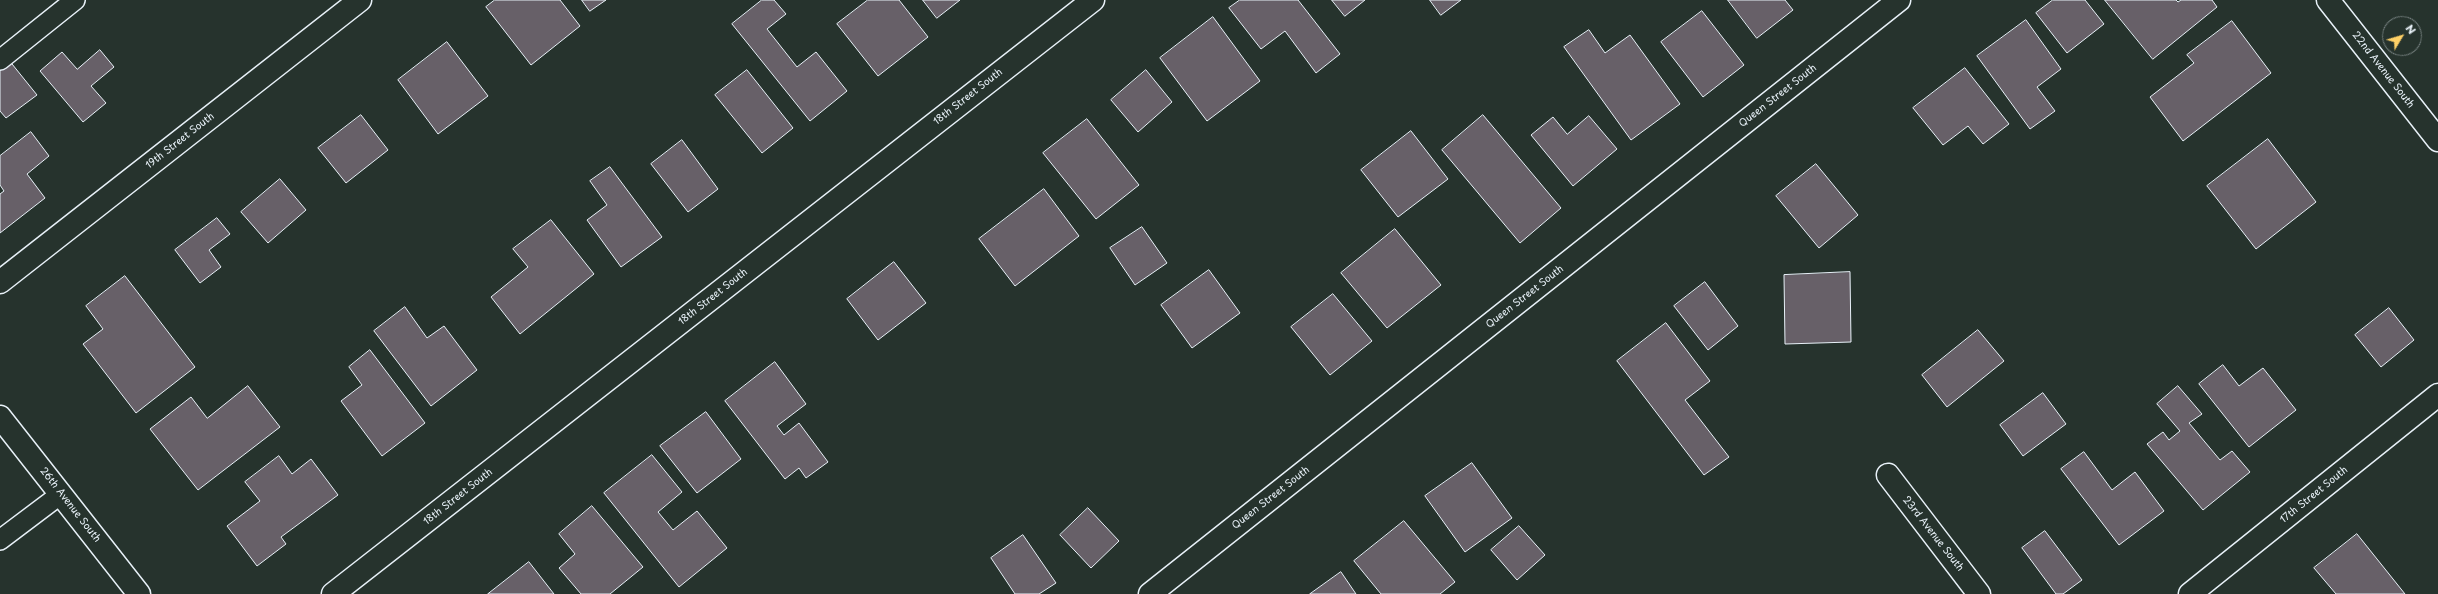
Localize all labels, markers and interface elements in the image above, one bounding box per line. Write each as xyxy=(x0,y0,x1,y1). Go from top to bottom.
north arrow xyxy=(2382,16,2422,56)
text: N xyxy=(2402,20,2420,38)
street label: 22nd Avenue South xyxy=(2349,29,2417,111)
street label: Queen Street South xyxy=(1737,62,1819,130)
street label: 18th Street South xyxy=(931,66,1005,128)
street label: 19th Street South xyxy=(143,110,217,172)
street label: Queen Street South xyxy=(1484,263,1566,331)
street label: 18th Street South xyxy=(676,266,750,328)
street label: Queen Street South xyxy=(1230,464,1312,532)
street label: 17th Street South xyxy=(2278,464,2350,526)
street label: 26th Avenue South xyxy=(37,465,103,545)
street label: 18th Street South xyxy=(421,466,495,528)
street label: 23rd Avenue South xyxy=(1900,494,1966,574)

